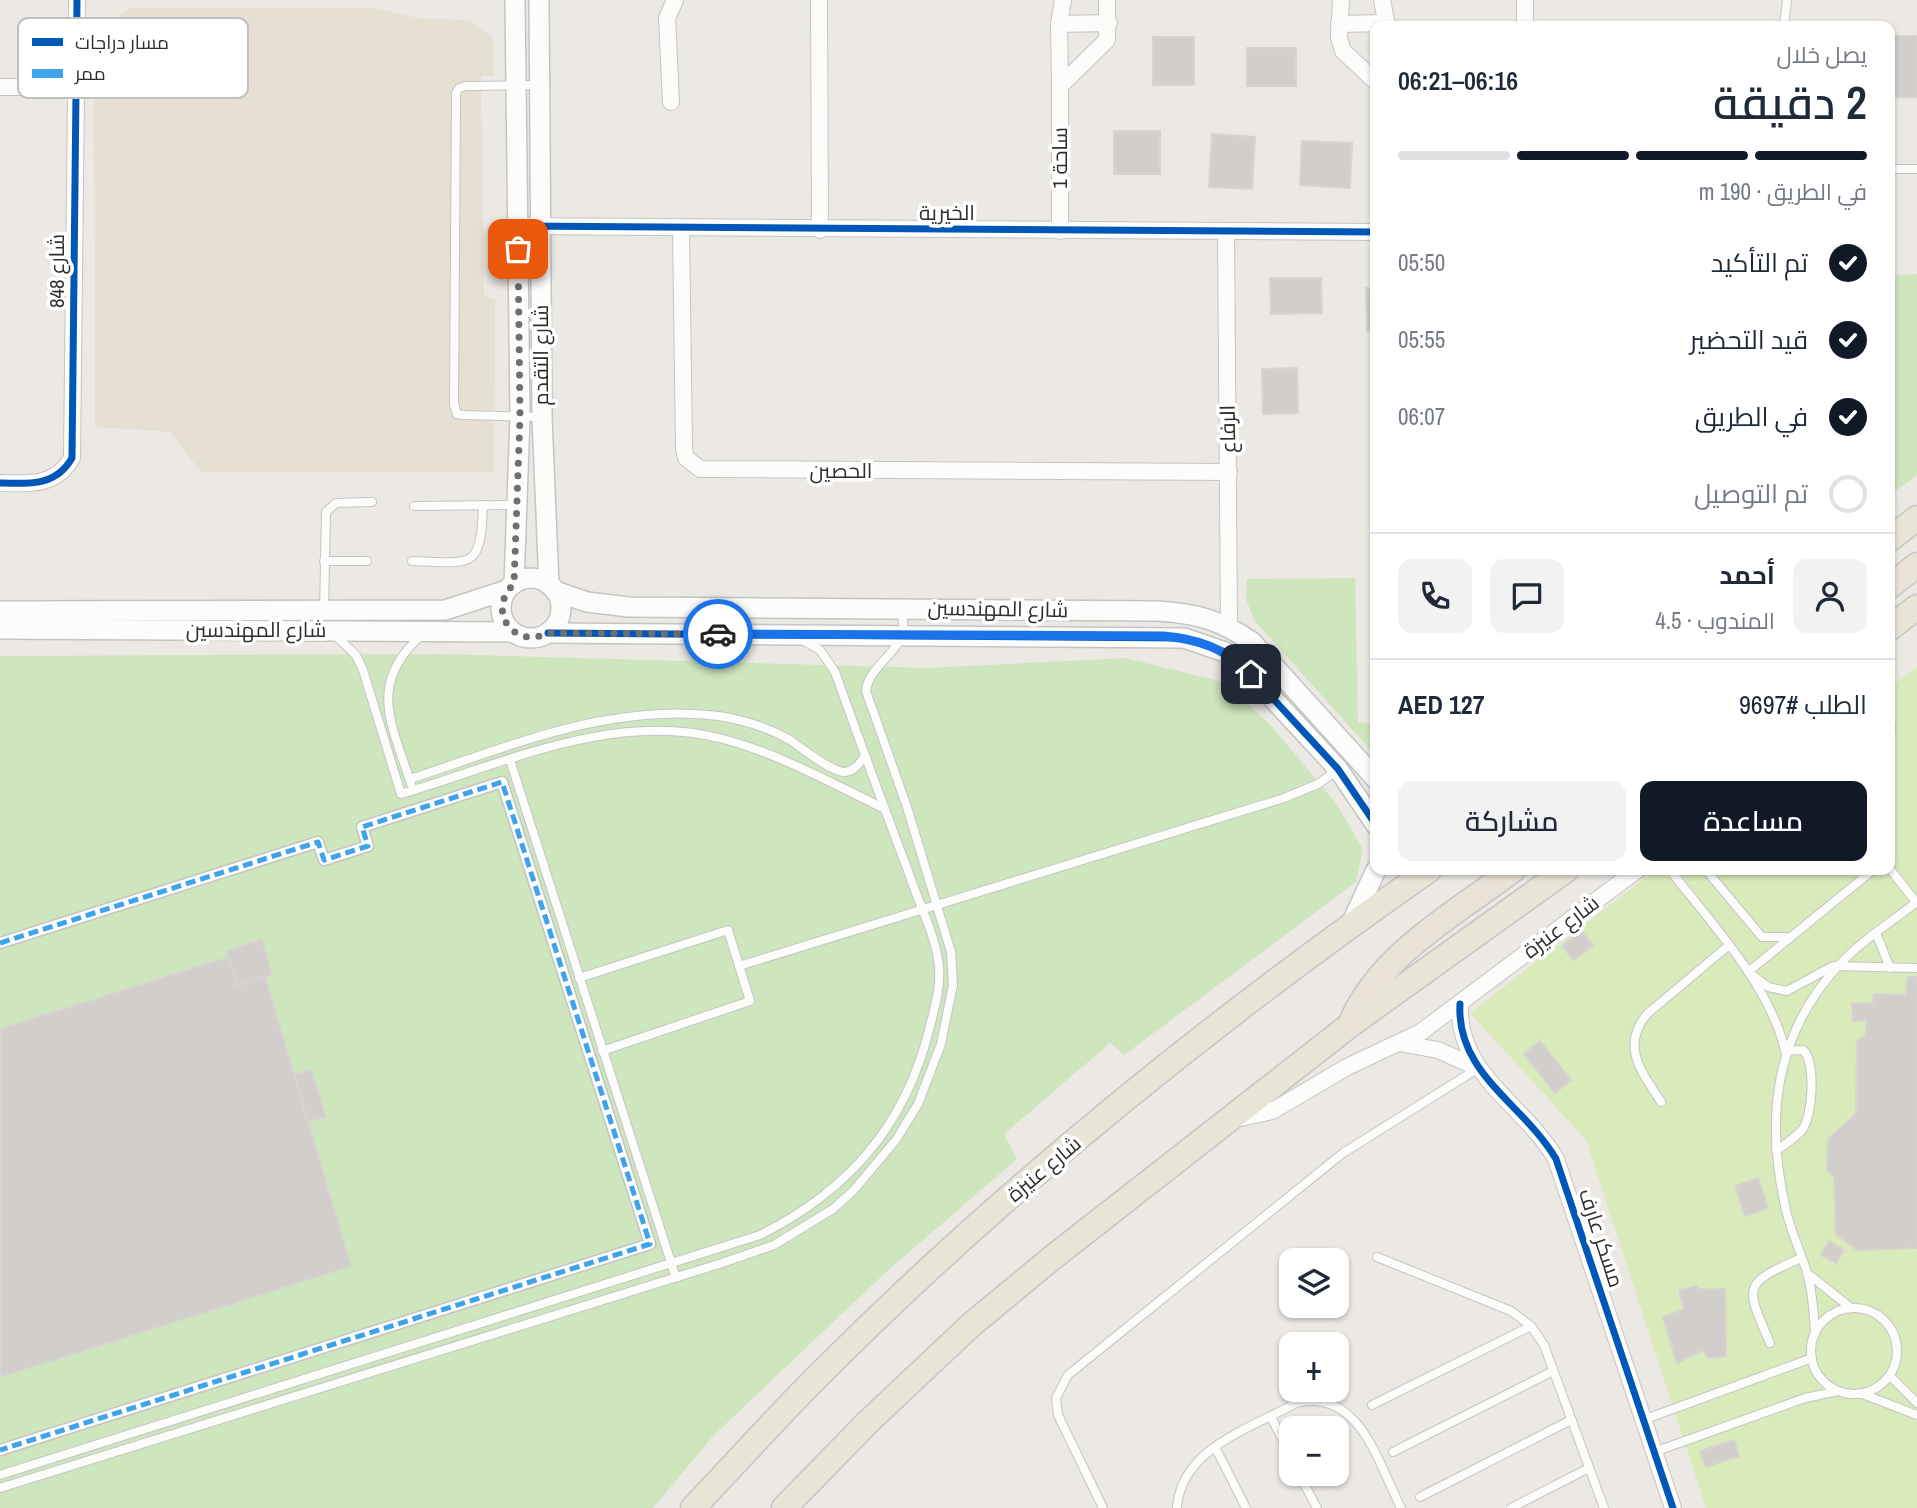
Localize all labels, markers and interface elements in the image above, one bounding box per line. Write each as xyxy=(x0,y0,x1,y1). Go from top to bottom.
legend xyxy=(18,18,248,98)
text: مسار دراجات xyxy=(75,29,169,55)
text: يصل خلال xyxy=(1776,39,1867,70)
text: ممر xyxy=(74,60,106,86)
text: 06:16–06:21 xyxy=(1398,63,1518,98)
text: 2 دقيقة xyxy=(1713,71,1867,133)
street label: ساحة 1 xyxy=(1045,127,1074,189)
text: في الطريق · 190 m xyxy=(1699,176,1867,207)
street label: الخيرية xyxy=(919,198,975,227)
pin xyxy=(488,219,548,279)
icon: bag xyxy=(499,230,537,268)
street label: شارع 848 xyxy=(42,234,71,308)
icon: check xyxy=(1829,244,1867,282)
text: تم التأكيد xyxy=(1711,245,1808,280)
text: 05:50 xyxy=(1398,247,1445,278)
street label: شارع التقدم xyxy=(526,305,555,405)
icon: check xyxy=(1829,321,1867,359)
text: قيد التحضير xyxy=(1690,322,1808,357)
text: 05:55 xyxy=(1398,324,1445,355)
icon: check xyxy=(1829,398,1867,436)
text: في الطريق xyxy=(1695,399,1808,434)
text: 06:07 xyxy=(1398,401,1445,432)
street label: الرفاع xyxy=(1213,405,1242,453)
street label: الحصين xyxy=(810,456,872,485)
text: تم التوصيل xyxy=(1694,476,1808,511)
text: أحمد xyxy=(1719,557,1775,592)
button: phone xyxy=(1398,559,1472,633)
button: chat xyxy=(1490,559,1564,633)
button: person xyxy=(1793,559,1867,633)
street label: شارع المهندسين xyxy=(927,593,1069,624)
courier xyxy=(683,599,753,669)
text: المندوب · 4.5 xyxy=(1655,605,1775,636)
street label: شارع المهندسين xyxy=(186,615,326,644)
icon: car xyxy=(699,615,737,653)
pin xyxy=(1221,644,1281,704)
icon: home xyxy=(1232,655,1270,693)
text: AED 127 xyxy=(1398,687,1485,722)
text: الطلب #9697 xyxy=(1739,687,1867,722)
button: مشاركة xyxy=(1398,781,1626,861)
button: مساعدة xyxy=(1640,781,1867,861)
street label: شارع عنيزة xyxy=(1517,888,1605,965)
street label: شارع عنيزة xyxy=(1000,1129,1087,1208)
street label: مسكر عارف xyxy=(1572,1185,1631,1291)
map controls xyxy=(1279,1248,1349,1486)
button: layers xyxy=(1279,1248,1349,1318)
button: + xyxy=(1279,1332,1349,1402)
button: − xyxy=(1279,1416,1349,1486)

